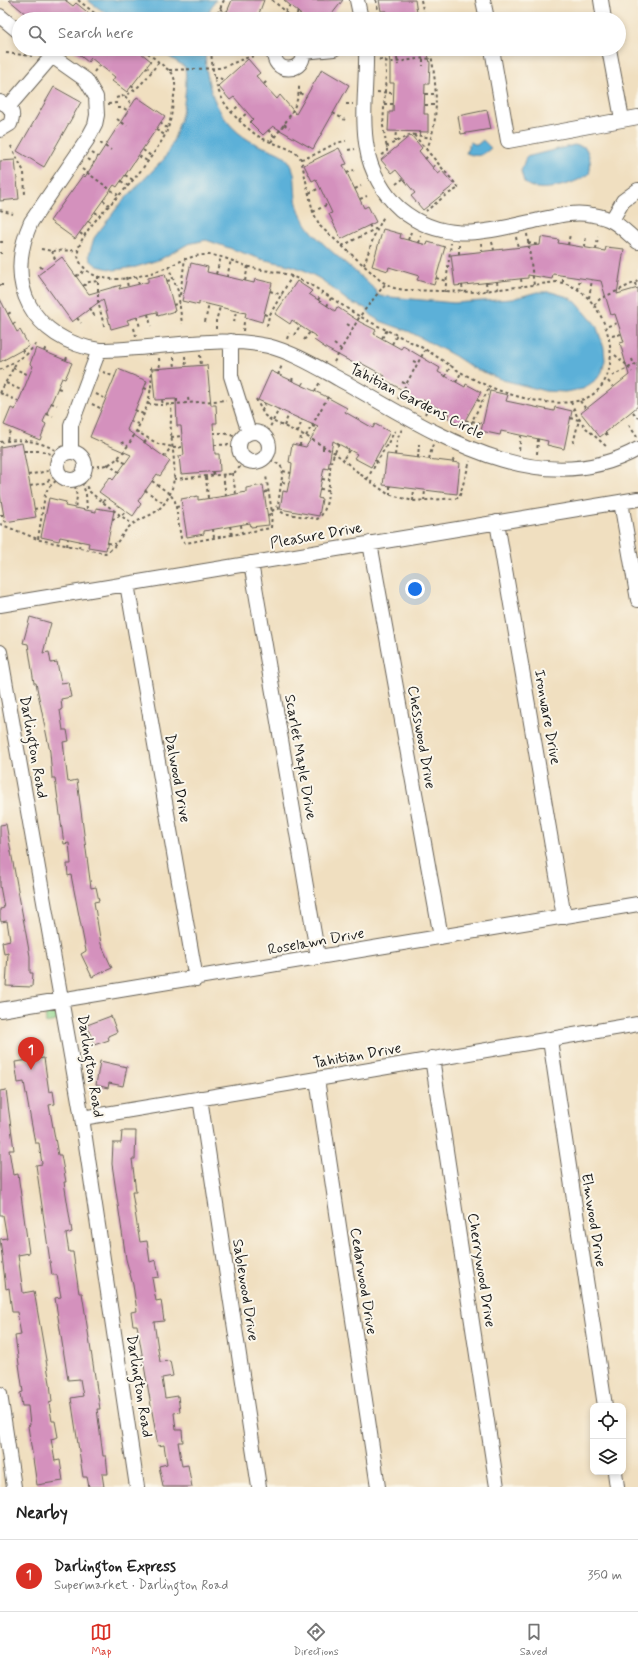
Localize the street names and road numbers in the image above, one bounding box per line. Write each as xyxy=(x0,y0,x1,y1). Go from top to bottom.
street label: Tahitian Gardens Circle xyxy=(346,359,488,445)
street label: Pleasure Drive xyxy=(269,518,364,554)
street label: Ironware Drive xyxy=(529,668,565,766)
street label: Chesswood Drive xyxy=(402,684,440,791)
street label: Scarlet Maple Drive xyxy=(279,693,321,822)
street label: Darlington Road xyxy=(13,694,52,800)
street label: Dalwood Drive xyxy=(159,732,195,824)
street label: Roselawn Drive xyxy=(266,924,366,960)
street label: Darlington Road xyxy=(71,1013,108,1119)
street label: Tahitian Drive xyxy=(311,1038,403,1074)
street label: Elmwood Drive xyxy=(576,1172,610,1269)
street label: Cherrywood Drive xyxy=(462,1211,500,1329)
street label: Cedarwood Drive xyxy=(345,1226,381,1336)
street label: Sablewood Drive xyxy=(227,1238,263,1343)
street label: Darlington Road xyxy=(120,1333,157,1439)

